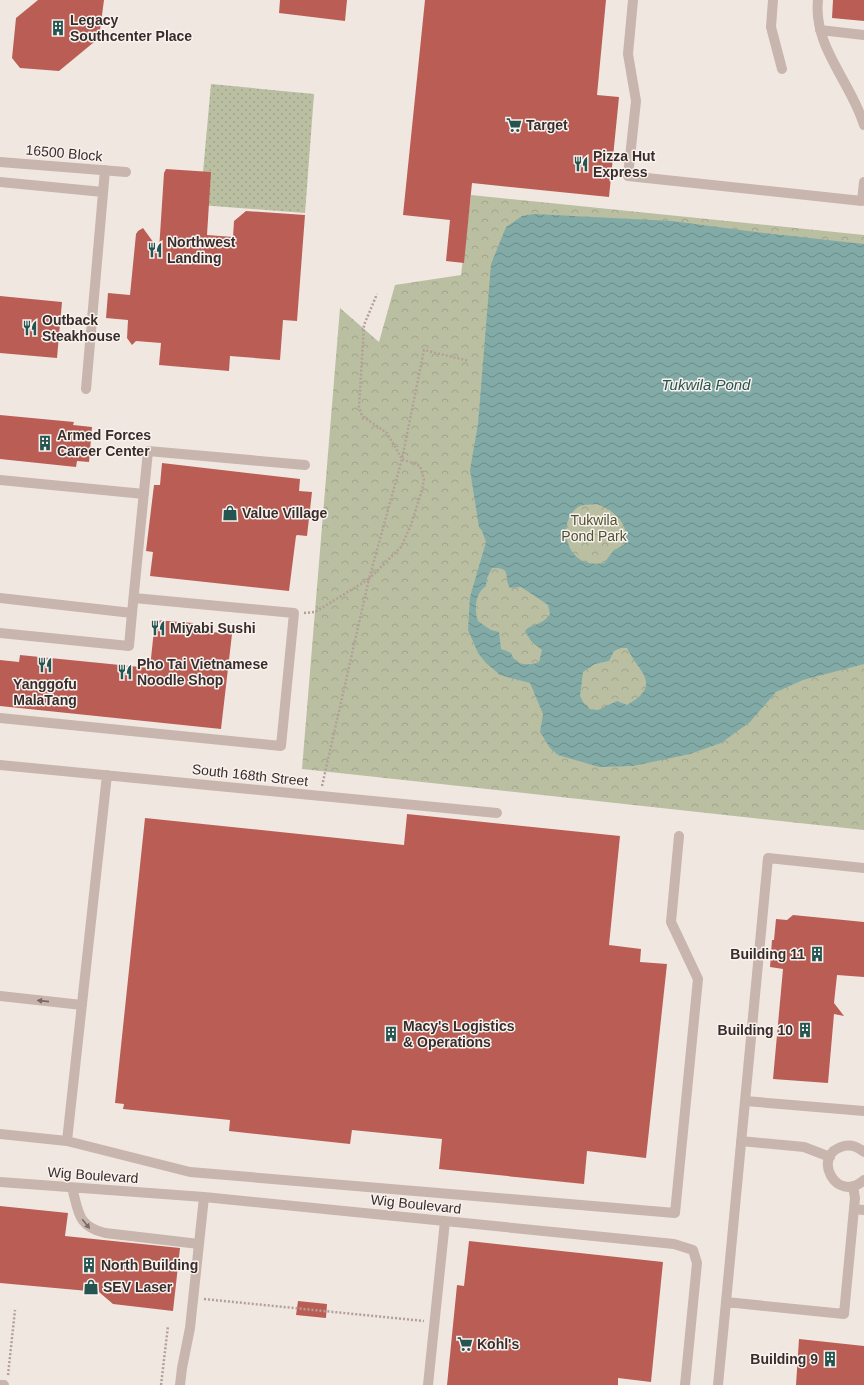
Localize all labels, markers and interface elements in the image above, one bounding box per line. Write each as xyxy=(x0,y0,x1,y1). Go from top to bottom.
place label: Legacy Southcenter Place xyxy=(70,12,192,44)
building icon: Legacy Southcenter Place xyxy=(49,19,67,37)
supermarket icon: Target xyxy=(505,116,523,134)
place label: Target xyxy=(526,117,568,133)
street label: 16500 Block xyxy=(25,142,104,164)
place label: Pizza Hut Express xyxy=(593,148,656,180)
restaurant icon: Pizza Hut Express xyxy=(572,155,590,173)
place label: Northwest Landing xyxy=(167,234,236,266)
restaurant icon: Northwest Landing xyxy=(146,241,164,259)
place label: Outback Steakhouse xyxy=(42,312,121,344)
restaurant icon: Outback Steakhouse xyxy=(21,319,39,337)
water label: Tukwila Pond xyxy=(662,376,751,393)
place label: Armed Forces Career Center xyxy=(57,427,151,459)
building icon: Armed Forces Career Center xyxy=(36,434,54,452)
shop icon: Value Village xyxy=(221,504,239,522)
place label: Value Village xyxy=(242,505,328,521)
park label: Tukwila Pond Park xyxy=(561,512,628,544)
restaurant icon: Miyabi Sushi xyxy=(149,619,167,637)
place label: Miyabi Sushi xyxy=(170,620,256,636)
restaurant icon: Yanggofu MalaTang xyxy=(36,656,54,674)
place label: Pho Tai Vietnamese Noodle Shop xyxy=(137,656,268,688)
restaurant icon: Pho Tai Vietnamese Noodle Shop xyxy=(116,663,134,681)
place label: Yanggofu MalaTang xyxy=(13,676,77,708)
street label: South 168th Street xyxy=(191,761,309,789)
building icon: Building 11 xyxy=(808,945,826,963)
place label: Building 11 xyxy=(730,946,805,962)
one-way arrow xyxy=(37,997,49,1004)
place label: Macy's Logistics & Operations xyxy=(403,1018,515,1050)
building icon: Building 10 xyxy=(796,1021,814,1039)
place label: Building 10 xyxy=(718,1022,793,1038)
building icon: Macy's Logistics & Operations xyxy=(382,1025,400,1043)
street label: Wig Boulevard xyxy=(47,1164,139,1186)
street label: Wig Boulevard xyxy=(370,1191,462,1217)
one-way arrow xyxy=(82,1218,90,1229)
building icon: North Building xyxy=(80,1256,98,1274)
place label: North Building xyxy=(101,1257,198,1273)
shop icon: SEV Laser xyxy=(82,1278,100,1296)
place label: SEV Laser xyxy=(103,1279,173,1295)
supermarket icon: Kohl's xyxy=(456,1335,474,1353)
place label: Kohl's xyxy=(477,1336,519,1352)
building icon: Building 9 xyxy=(821,1350,839,1368)
place label: Building 9 xyxy=(750,1351,818,1367)

